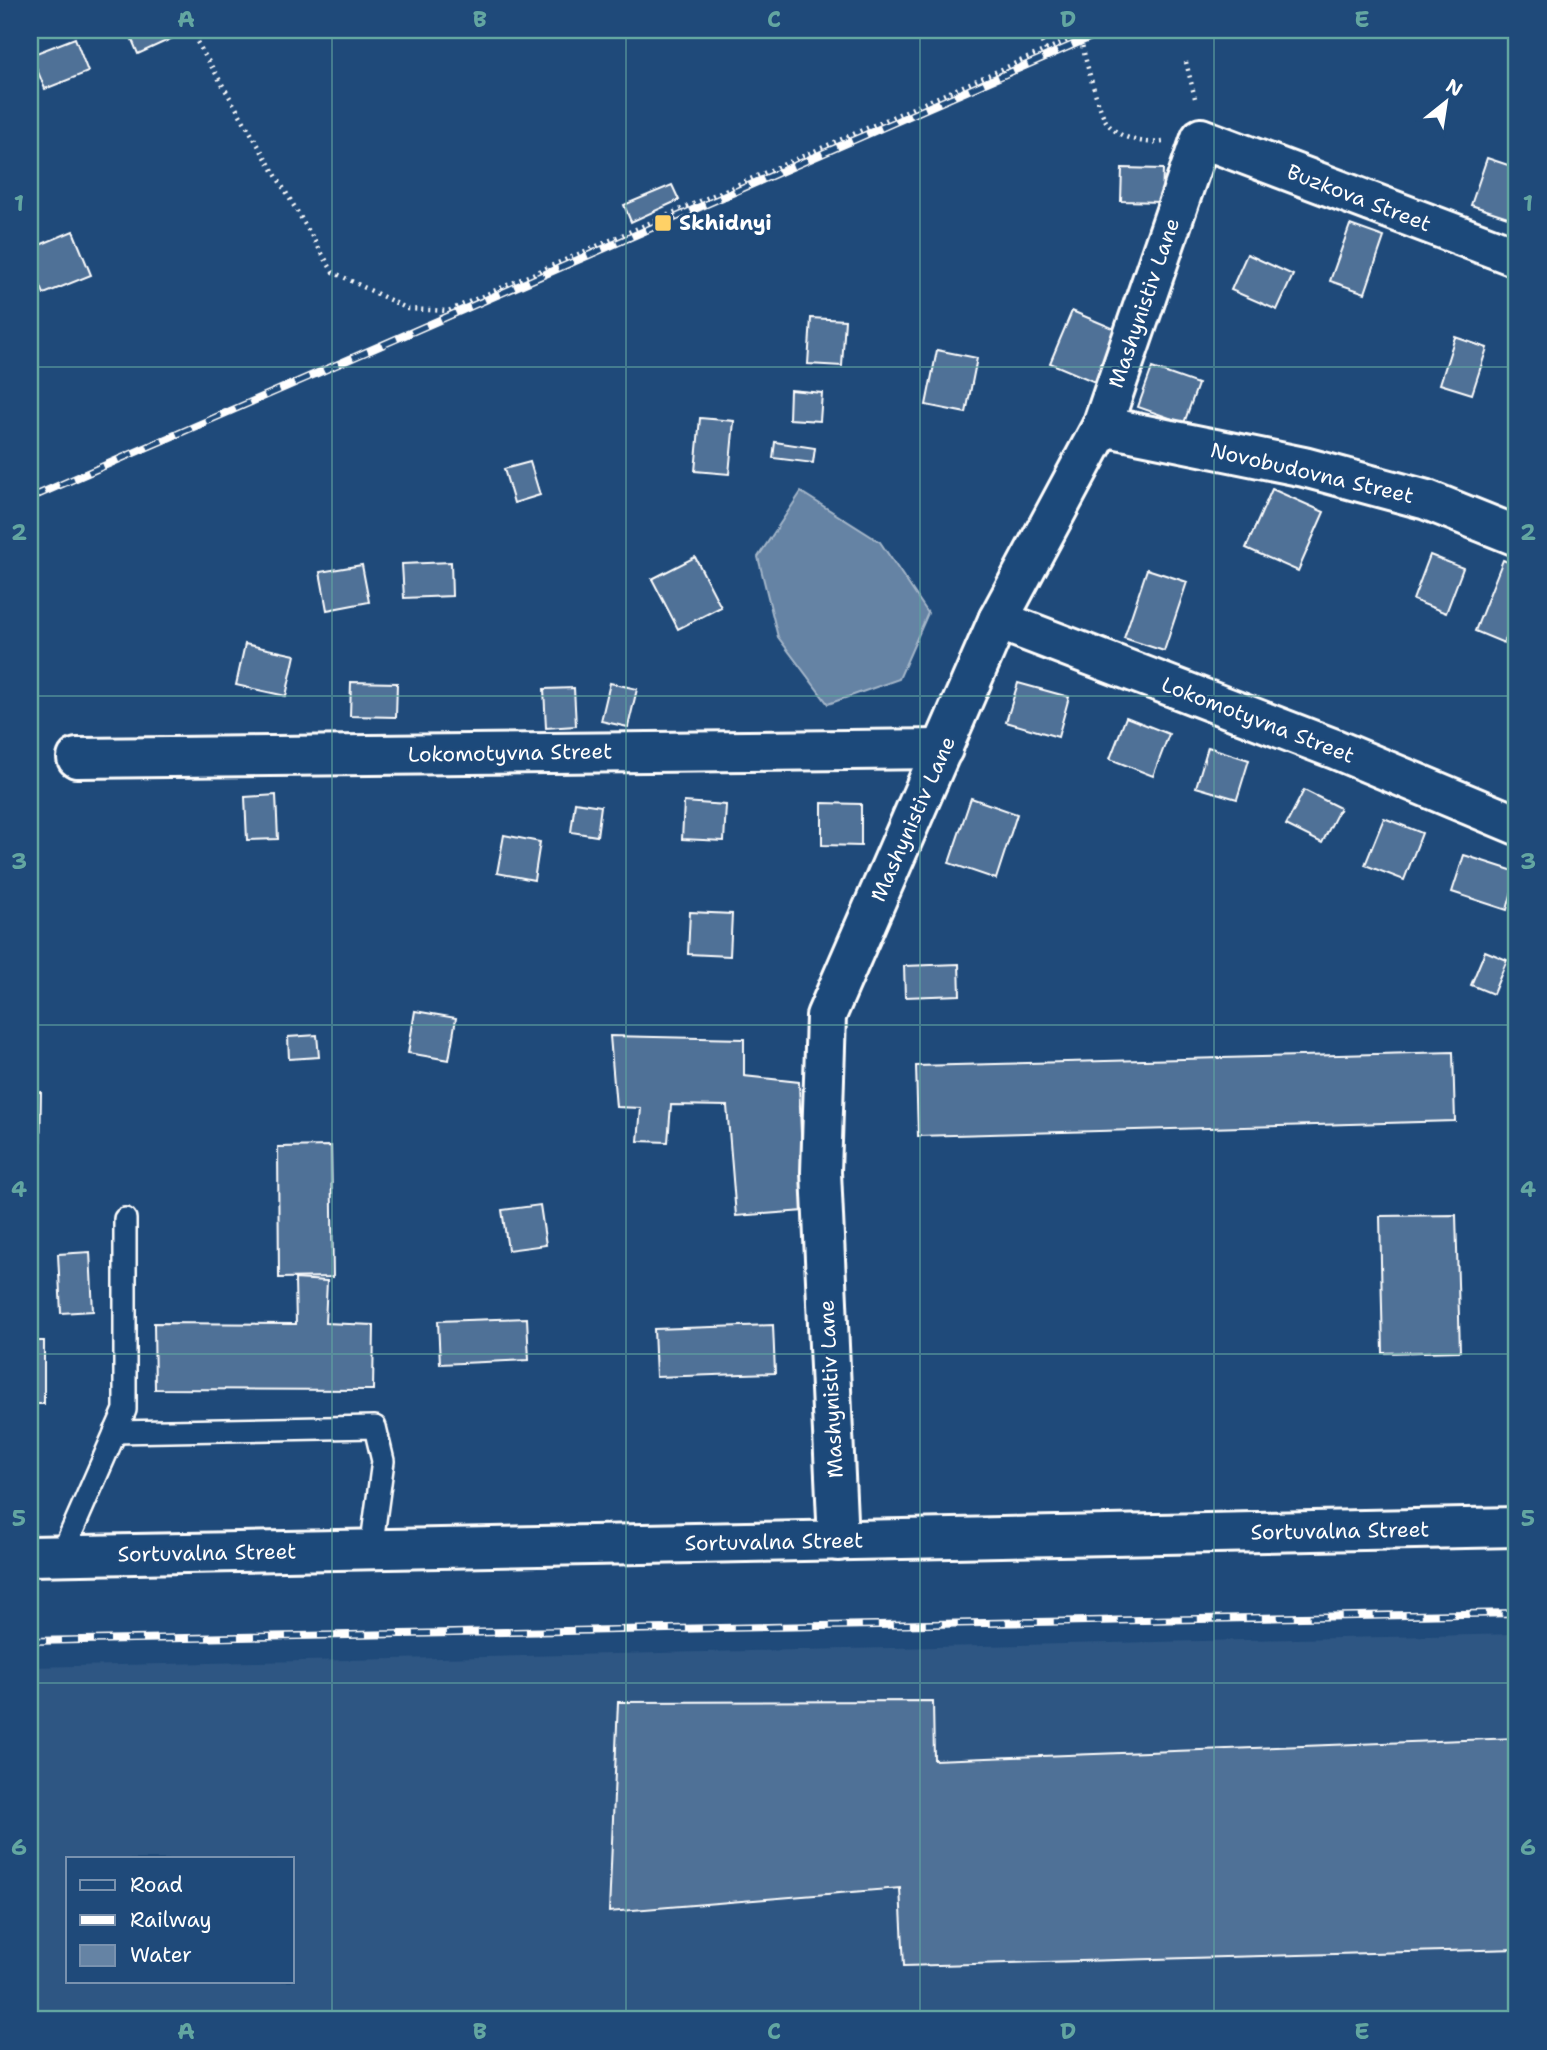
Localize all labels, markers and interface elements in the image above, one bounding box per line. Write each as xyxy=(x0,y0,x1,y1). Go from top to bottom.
text: A xyxy=(177,4,195,34)
text: B xyxy=(473,4,487,34)
text: C xyxy=(767,4,781,34)
text: D xyxy=(1060,4,1076,34)
text: E xyxy=(1354,4,1370,34)
north arrow xyxy=(1410,66,1480,136)
text: N xyxy=(1441,73,1467,102)
street label: Buzkova Street xyxy=(1283,158,1435,238)
text: 1 xyxy=(14,188,24,218)
text: 1 xyxy=(1523,188,1533,218)
place label: Skhidnyi xyxy=(679,209,772,237)
marker: Skhidnyi xyxy=(653,213,673,233)
street label: Mashynistiv Lane xyxy=(1102,214,1186,392)
street label: Novobudovna Street xyxy=(1208,436,1416,510)
text: 2 xyxy=(11,517,27,547)
text: 2 xyxy=(1520,517,1536,547)
street label: Lokomotyvna Street xyxy=(1158,670,1358,770)
street label: Mashynistiv Lane xyxy=(864,732,962,906)
street label: Lokomotyvna Street xyxy=(408,737,612,769)
text: 3 xyxy=(11,846,27,876)
text: 3 xyxy=(1520,846,1536,876)
text: 4 xyxy=(11,1174,27,1204)
text: 4 xyxy=(1520,1174,1536,1204)
street label: Mashynistiv Lane xyxy=(812,1299,850,1479)
text: 5 xyxy=(12,1503,26,1533)
text: 5 xyxy=(1521,1503,1535,1533)
street label: Sortuvalna Street xyxy=(1250,1515,1430,1547)
street label: Sortuvalna Street xyxy=(684,1526,864,1558)
street label: Sortuvalna Street xyxy=(117,1537,297,1569)
text: 6 xyxy=(11,1832,27,1862)
text: 6 xyxy=(1520,1832,1536,1862)
legend xyxy=(66,1857,294,1983)
text: Road xyxy=(130,1871,183,1899)
text: Railway xyxy=(130,1906,212,1934)
text: Water xyxy=(130,1941,192,1969)
text: A xyxy=(177,2016,195,2046)
text: B xyxy=(473,2016,487,2046)
text: C xyxy=(767,2016,781,2046)
text: D xyxy=(1060,2016,1076,2046)
text: E xyxy=(1354,2016,1370,2046)

